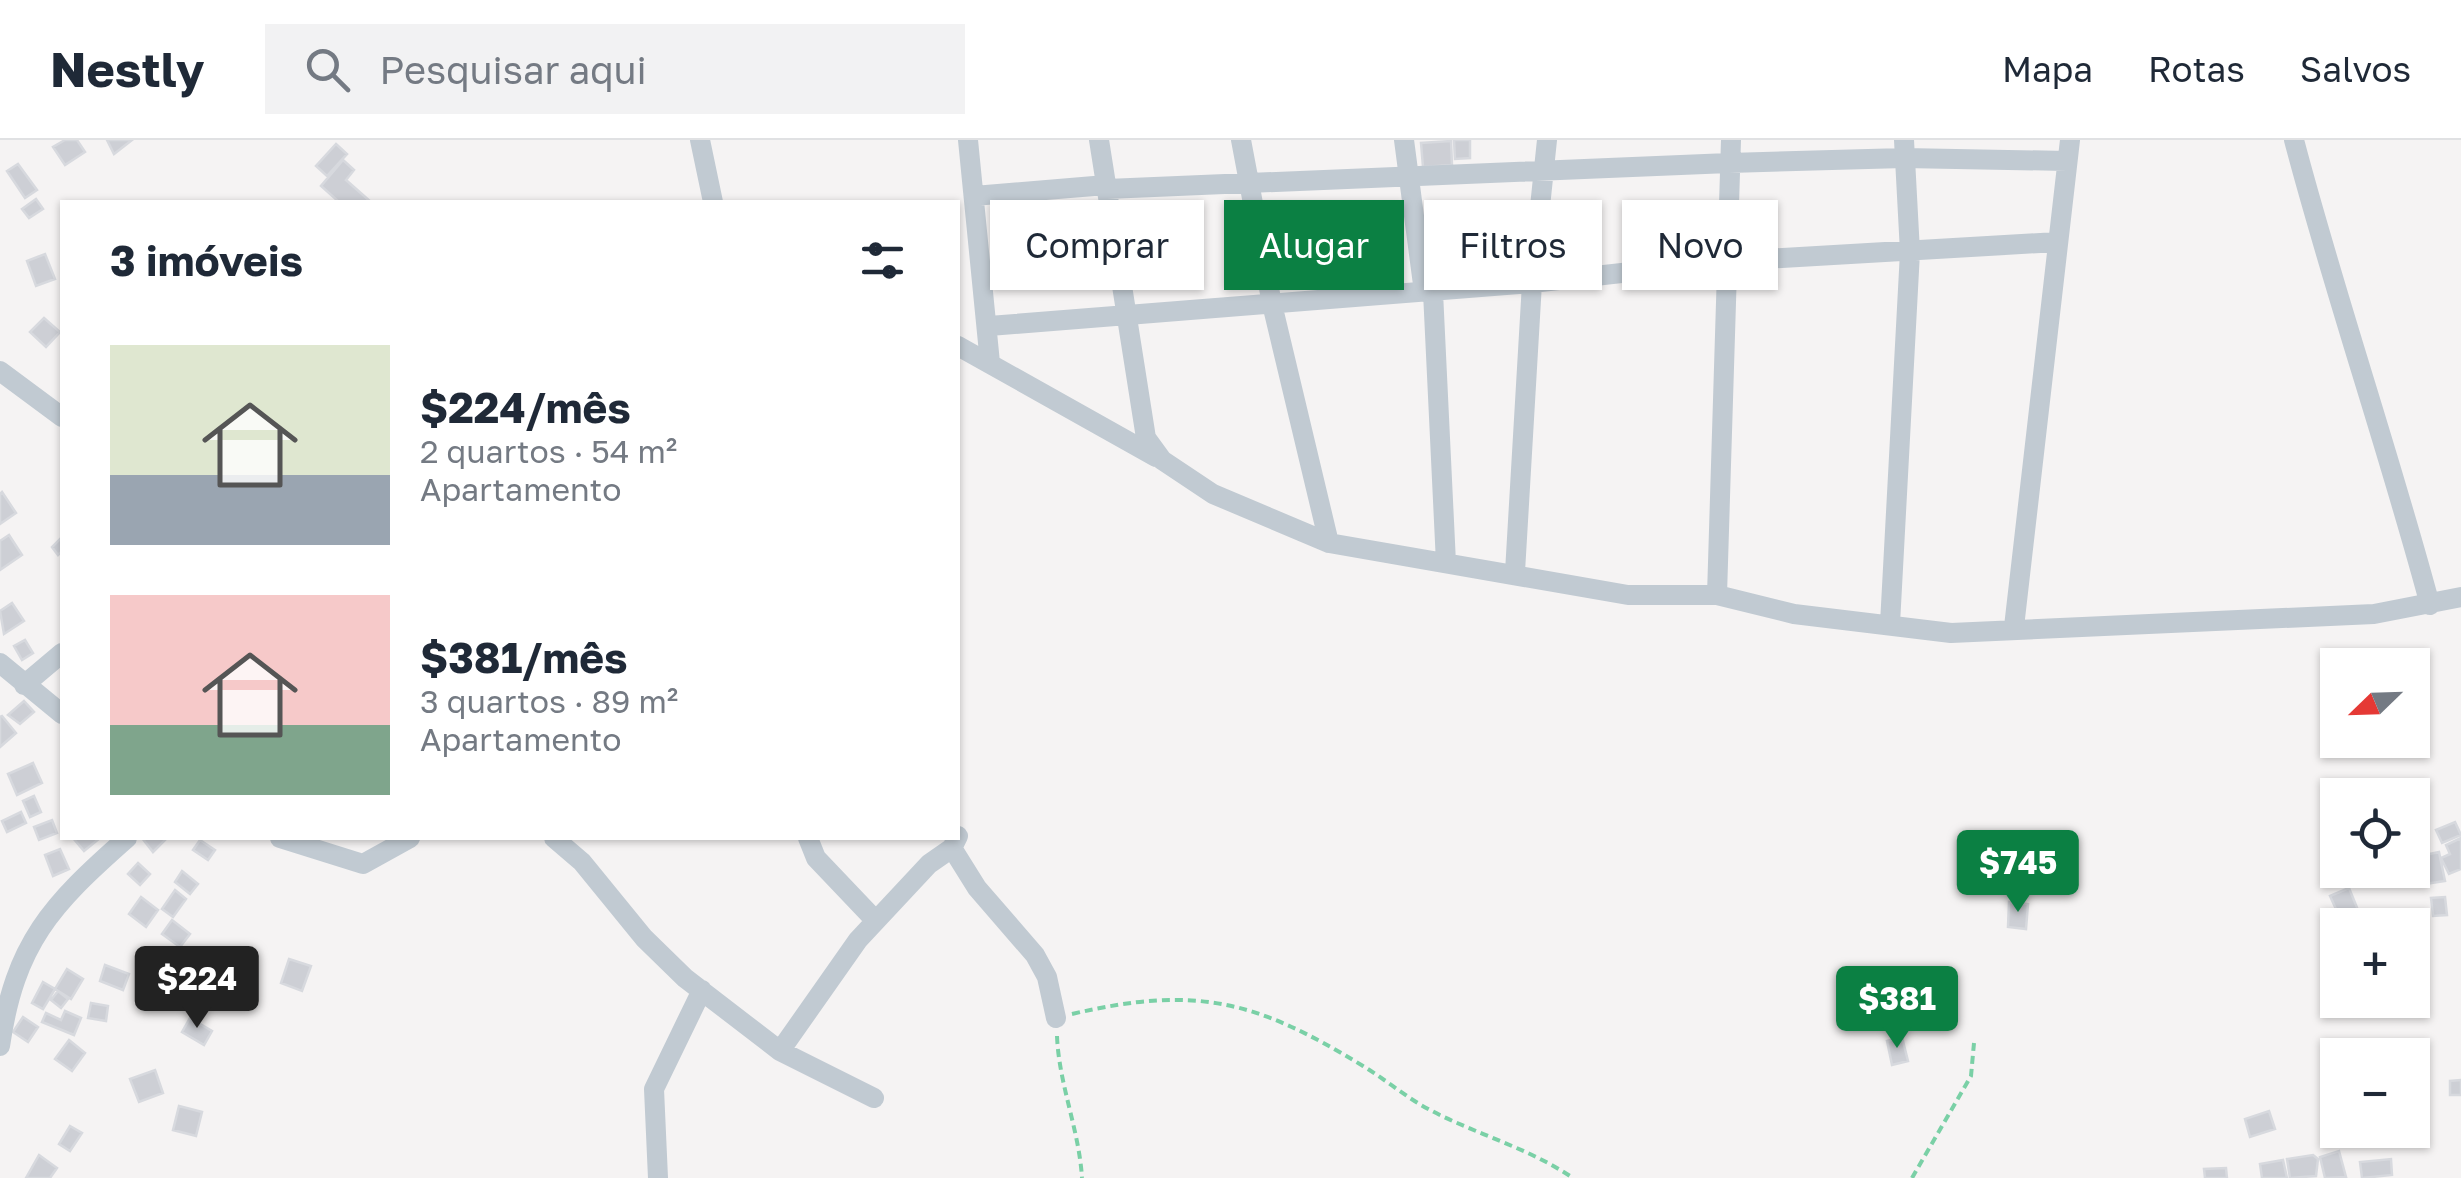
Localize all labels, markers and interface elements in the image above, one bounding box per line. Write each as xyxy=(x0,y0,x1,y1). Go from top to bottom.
search box xyxy=(265,24,965,114)
text: Nestly xyxy=(50,40,205,98)
icon: search xyxy=(300,42,355,97)
text: Pesquisar aqui xyxy=(380,47,647,92)
text: Mapa xyxy=(2002,48,2093,90)
text: Rotas xyxy=(2148,48,2245,90)
text: Salvos xyxy=(2300,48,2411,90)
chip: Comprar xyxy=(990,200,1204,290)
chip: Alugar xyxy=(1224,200,1404,290)
chip: Filtros xyxy=(1424,200,1602,290)
chip: Novo xyxy=(1622,200,1778,290)
icon: filters xyxy=(855,233,910,288)
text: 3 imóveis xyxy=(110,235,303,285)
text: $224/mês xyxy=(420,382,631,432)
icon: home xyxy=(190,385,310,505)
text: 2 quartos · 54 m² xyxy=(420,432,677,470)
text: Apartamento xyxy=(420,470,621,508)
text: $381/mês xyxy=(420,632,627,682)
icon: home xyxy=(190,635,310,755)
north arrow xyxy=(2320,648,2430,758)
map controls xyxy=(2320,648,2430,1148)
text: 3 quartos · 89 m² xyxy=(420,682,678,720)
text: Apartamento xyxy=(420,720,621,758)
button: locate xyxy=(2320,778,2430,888)
pin: $745 xyxy=(1959,830,2077,915)
text: $745 xyxy=(1979,843,2057,881)
button: + xyxy=(2320,908,2430,1018)
pin: $224 xyxy=(138,946,256,1031)
text: $224 xyxy=(157,959,237,997)
pin: $381 xyxy=(1838,966,1956,1051)
text: $381 xyxy=(1858,979,1936,1017)
button: − xyxy=(2320,1038,2430,1148)

